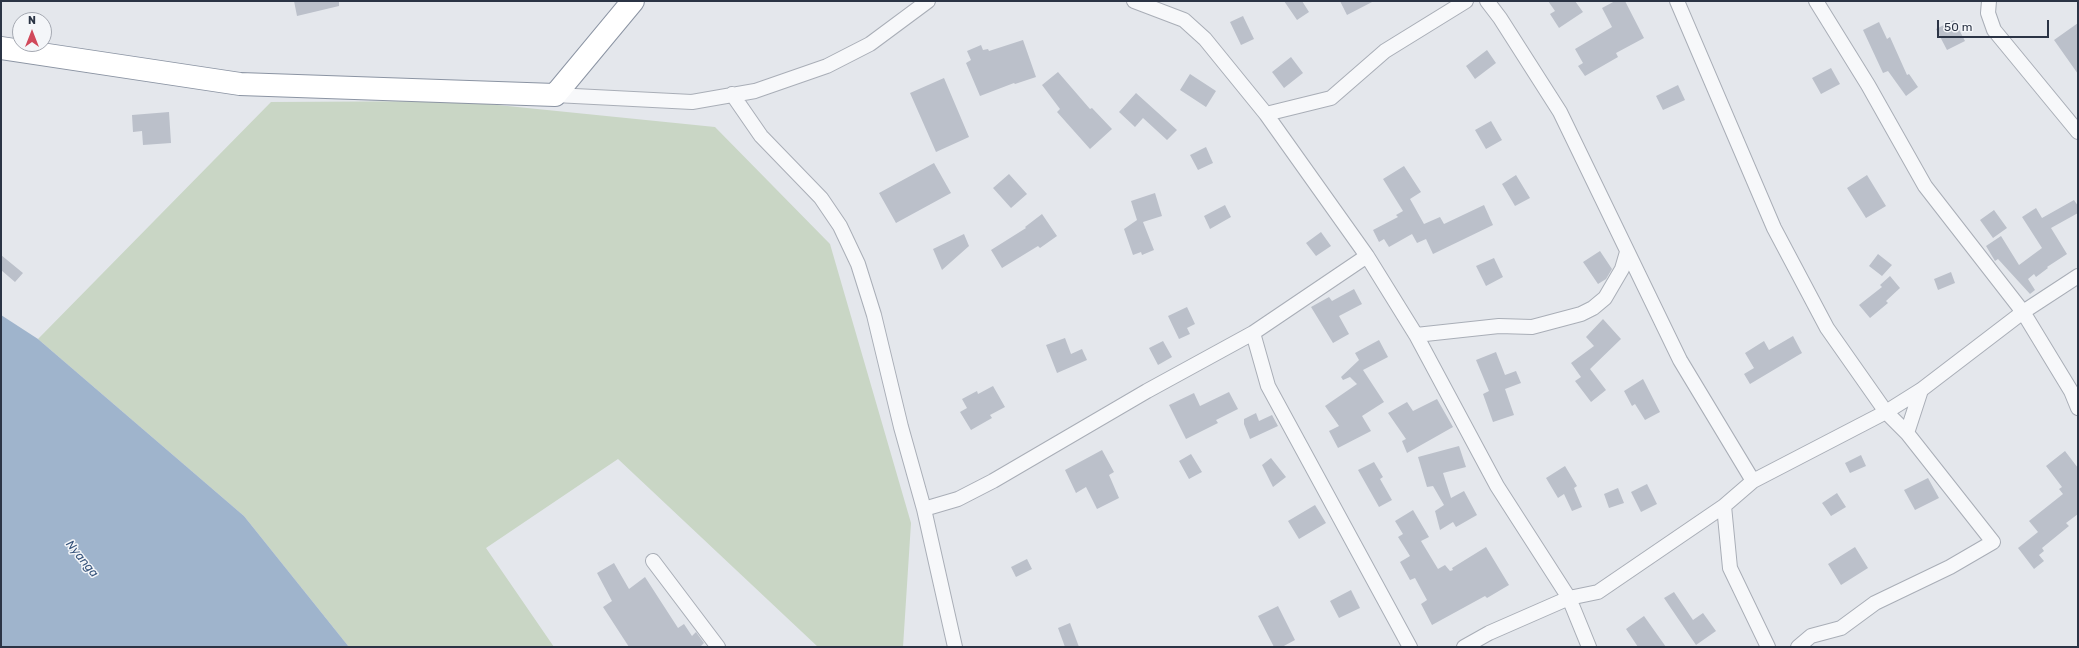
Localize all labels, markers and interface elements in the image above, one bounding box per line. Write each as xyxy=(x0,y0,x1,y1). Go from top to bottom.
north arrow xyxy=(12,12,52,52)
scale bar xyxy=(1939,12,2051,38)
text: N xyxy=(28,14,36,27)
text: 50 m xyxy=(1944,20,1972,34)
water label: Nyanga xyxy=(63,538,101,580)

